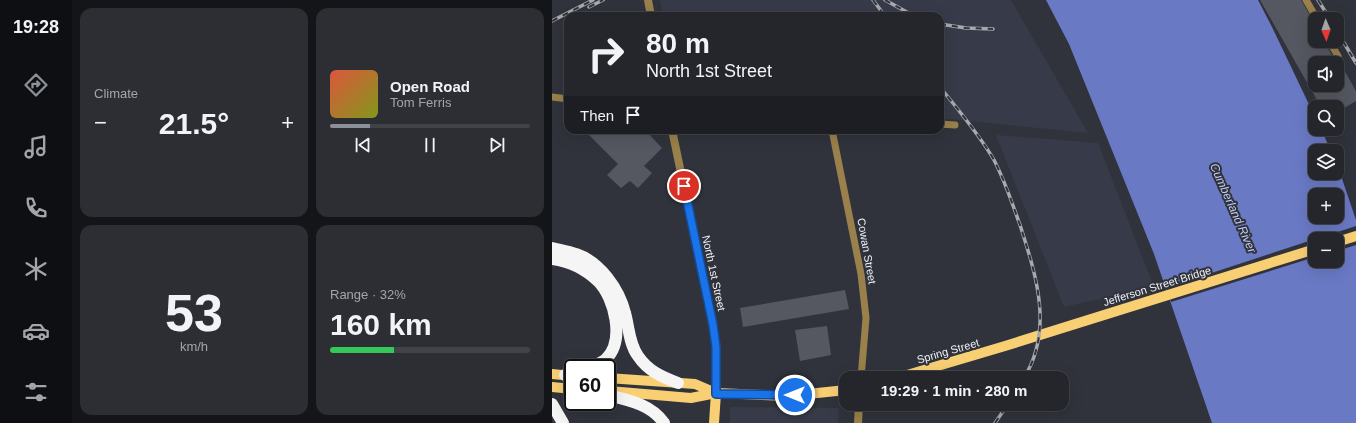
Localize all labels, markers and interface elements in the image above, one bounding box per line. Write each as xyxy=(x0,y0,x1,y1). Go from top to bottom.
north arrow xyxy=(1308,12,1344,48)
map controls xyxy=(1308,12,1344,268)
text: 19:28 xyxy=(13,17,59,37)
icon: right xyxy=(580,28,632,80)
text: 80 m xyxy=(646,28,710,59)
button: sound xyxy=(1308,56,1344,92)
text: North 1st Street xyxy=(646,61,772,81)
icon: directions xyxy=(22,71,50,99)
text: Open Road xyxy=(390,78,470,95)
text: Climate xyxy=(94,86,138,101)
text: Tom Ferris xyxy=(390,95,451,110)
button: search xyxy=(1308,100,1344,136)
icon: arrive xyxy=(622,104,644,126)
text: 21.5° xyxy=(159,107,229,140)
text: Then xyxy=(580,107,614,124)
text: − xyxy=(94,110,107,135)
text: + xyxy=(281,110,294,135)
icon: music xyxy=(22,133,50,161)
icon: previous xyxy=(352,134,374,156)
icon: pause xyxy=(419,134,441,156)
icon: next xyxy=(486,134,508,156)
button: layers xyxy=(1308,144,1344,180)
water label: Cumberland River xyxy=(1207,161,1259,256)
pin xyxy=(667,169,701,203)
icon: arrive xyxy=(673,175,695,197)
button: + xyxy=(1308,188,1344,224)
icon: phone xyxy=(22,194,50,222)
street label: Cowan Street xyxy=(855,217,879,285)
button: − xyxy=(1308,232,1344,268)
street label: North 1st Street xyxy=(700,234,728,312)
icon: climate xyxy=(22,255,50,283)
street label: Jefferson Street Bridge xyxy=(1102,264,1212,308)
text: 53 xyxy=(165,284,223,342)
text: Range · 32% xyxy=(330,287,406,302)
text: 160 km xyxy=(330,308,432,341)
icon: car xyxy=(22,317,50,345)
street label: Spring Street xyxy=(915,336,981,366)
text: km/h xyxy=(180,339,208,354)
speed limit sign: 60 xyxy=(564,359,616,411)
position arrow xyxy=(774,374,816,416)
icon: filters xyxy=(22,378,50,406)
text: 19:29 · 1 min · 280 m xyxy=(881,382,1027,399)

